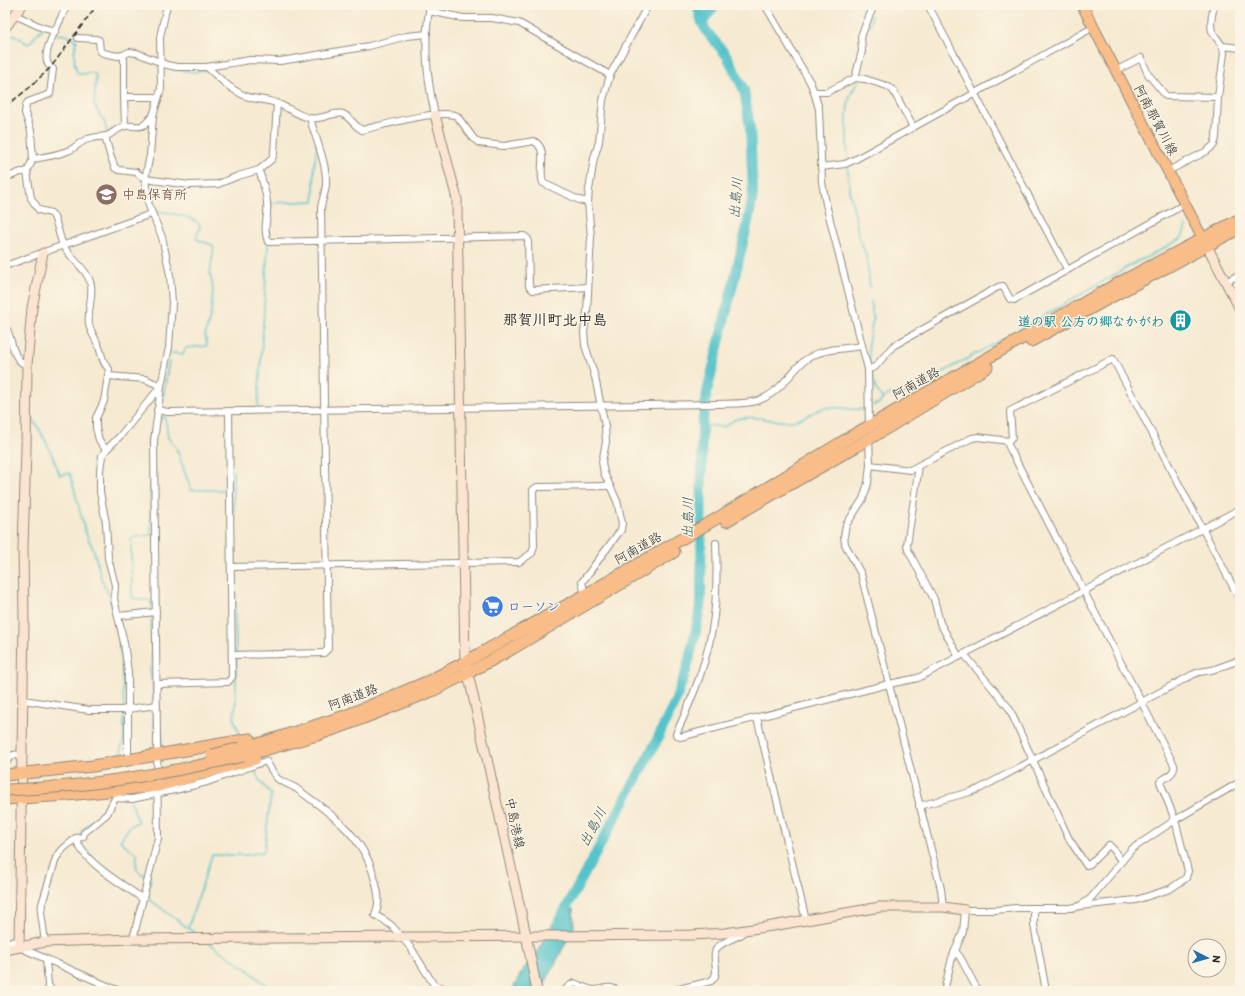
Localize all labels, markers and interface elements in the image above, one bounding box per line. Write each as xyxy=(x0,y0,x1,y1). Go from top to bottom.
street label: 阿南那賀川線 xyxy=(1131,82,1181,159)
water label: 出島川 xyxy=(726,176,746,220)
school or university icon: 中島保育所 xyxy=(94,181,120,207)
place label: 中島保育所 xyxy=(122,187,187,202)
building icon: 道の駅 公方の郷なかがわ xyxy=(1167,308,1193,334)
district label: 那賀川町北中島 xyxy=(502,311,608,329)
place label: 道の駅 公方の郷なかがわ xyxy=(1018,314,1164,329)
street label: 阿南道路 xyxy=(890,364,942,402)
water label: 出島川 xyxy=(679,497,697,539)
street label: 阿南道路 xyxy=(612,529,664,567)
supermarket icon: ローソン xyxy=(480,593,506,619)
place label: ローソン xyxy=(508,599,560,614)
street label: 阿南道路 xyxy=(326,681,380,713)
street label: 中島港線 xyxy=(502,796,528,851)
water label: 出島川 xyxy=(576,804,610,850)
north arrow xyxy=(1187,938,1227,978)
text: N xyxy=(1210,955,1223,963)

